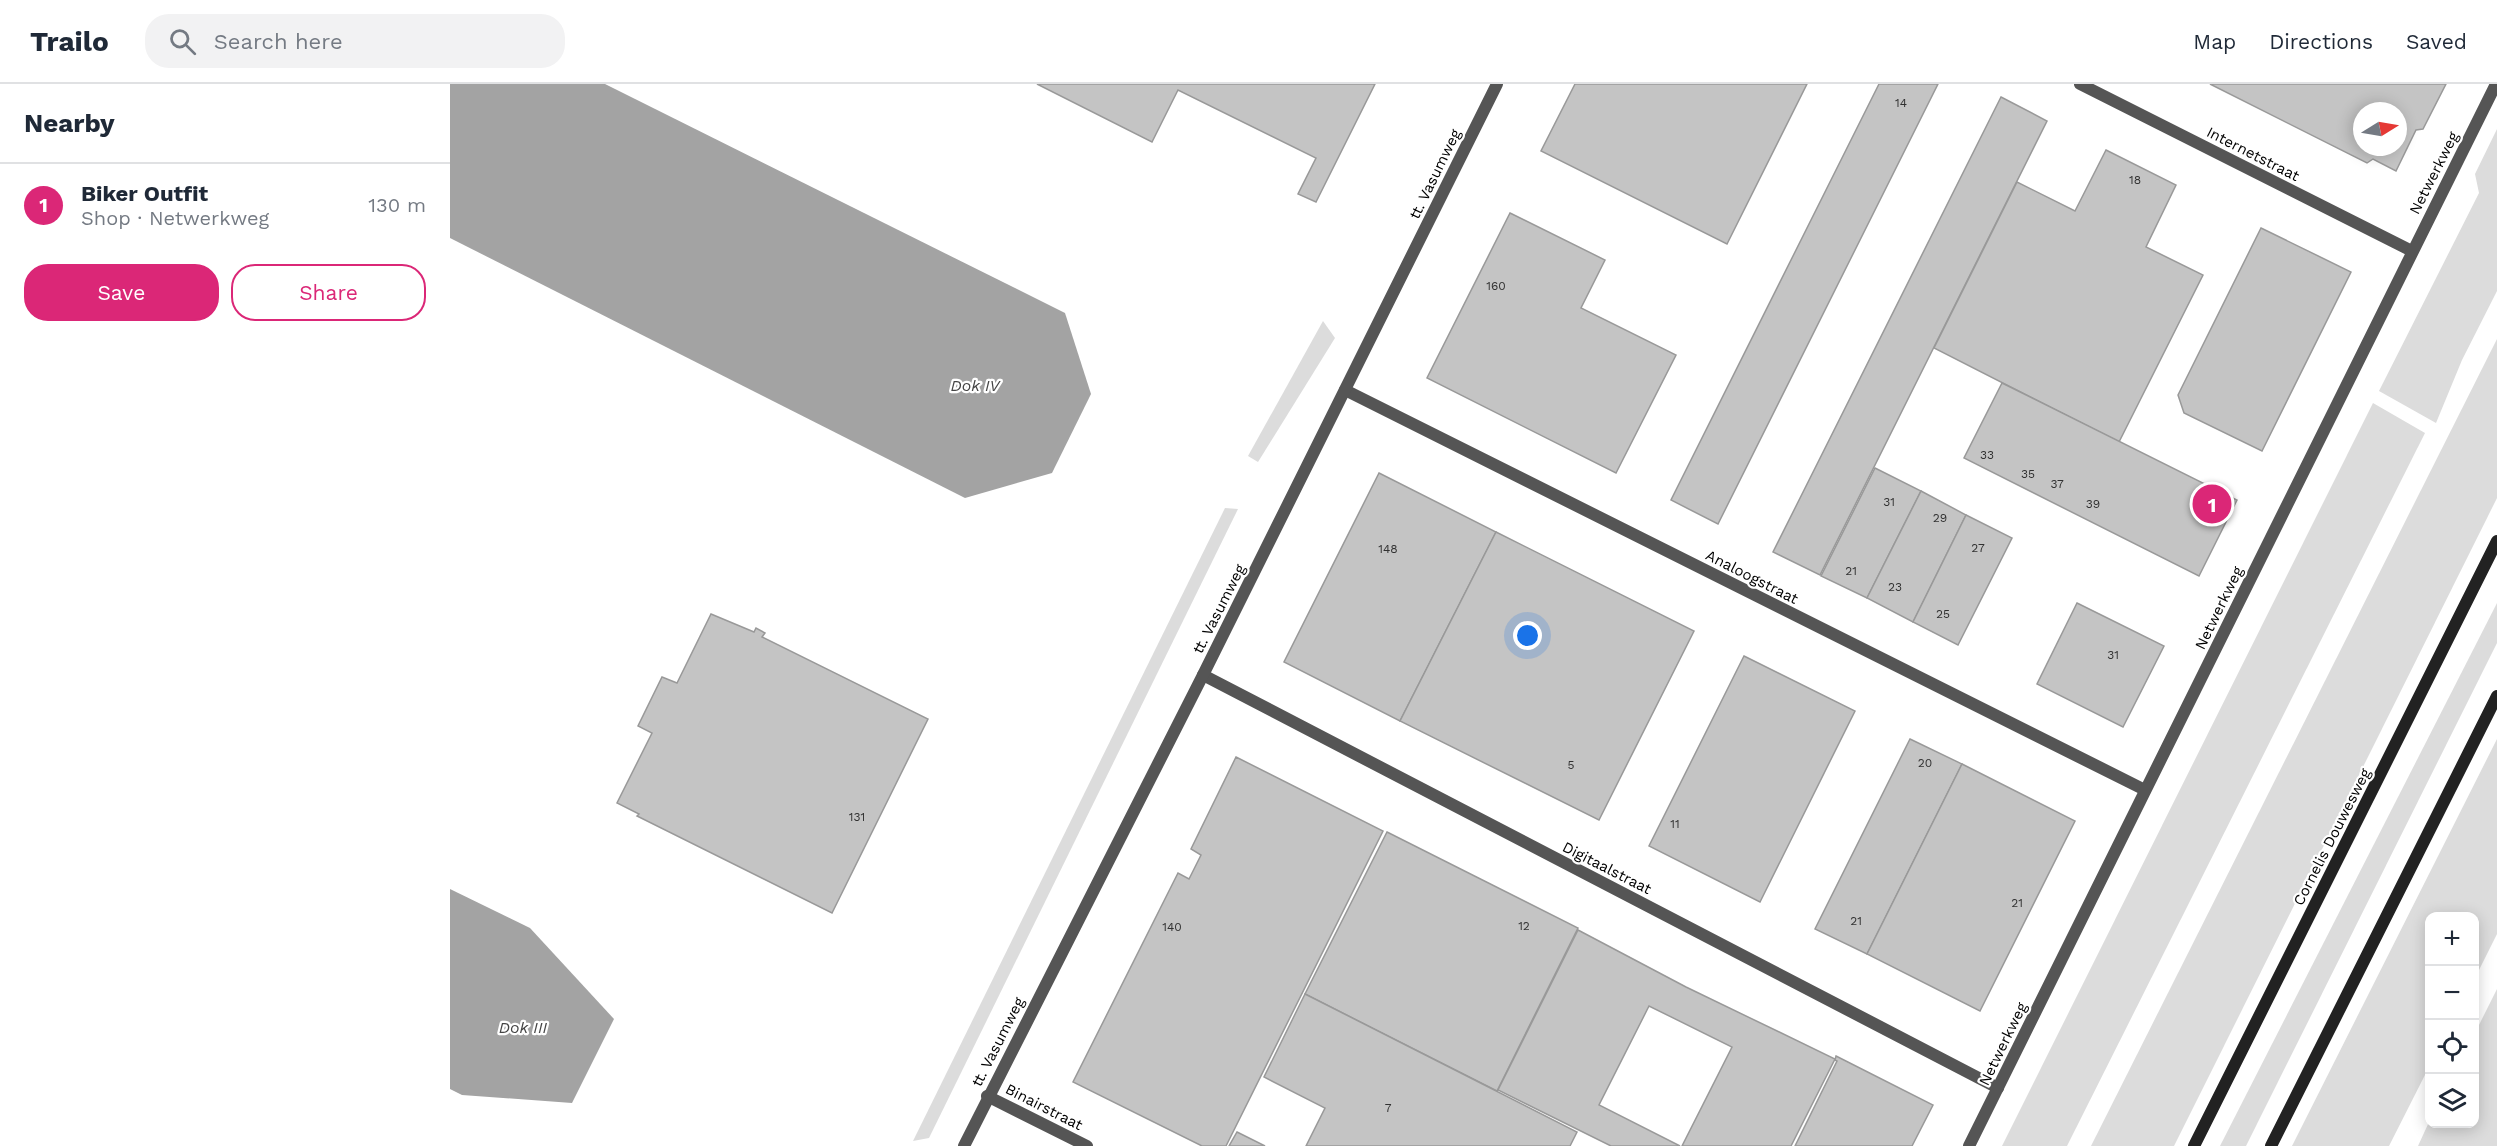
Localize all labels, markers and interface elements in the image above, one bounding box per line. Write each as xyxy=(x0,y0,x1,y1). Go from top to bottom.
search box xyxy=(145,14,565,68)
text: Trailo xyxy=(30,25,109,58)
icon: search xyxy=(166,25,199,58)
text: Search here xyxy=(214,29,343,54)
text: Map xyxy=(2193,29,2236,54)
text: Directions xyxy=(2269,29,2373,54)
text: Saved xyxy=(2406,29,2467,54)
house number: 14 xyxy=(1895,96,1907,110)
north arrow xyxy=(2353,102,2407,156)
text: Nearby xyxy=(24,108,115,138)
street label: Internetstraat xyxy=(2204,123,2303,185)
street label: tt. Vasumweg xyxy=(1405,126,1465,222)
street label: Netwerkweg xyxy=(2406,129,2462,217)
house number: 18 xyxy=(2129,173,2141,187)
text: Biker Outfit xyxy=(81,181,208,206)
text: 1 xyxy=(39,193,48,217)
text: 130 m xyxy=(368,193,426,217)
text: Shop · Netwerkweg xyxy=(81,206,269,230)
button: Save xyxy=(24,264,219,321)
button: Share xyxy=(231,264,426,321)
house number: 160 xyxy=(1486,279,1506,293)
water label: Dok IV xyxy=(950,376,1002,395)
house number: 33 xyxy=(1980,448,1994,462)
house number: 35 xyxy=(2021,467,2035,481)
house number: 37 xyxy=(2050,477,2064,491)
pin: 1 xyxy=(2192,482,2232,526)
house number: 31 xyxy=(1883,495,1895,509)
house number: 39 xyxy=(2086,497,2100,511)
house number: 29 xyxy=(1933,511,1947,525)
house number: 27 xyxy=(1971,541,1985,555)
house number: 148 xyxy=(1378,542,1398,556)
street label: Analoogstraat xyxy=(1703,546,1802,608)
street label: tt. Vasumweg xyxy=(1189,561,1249,657)
house number: 21 xyxy=(1845,564,1857,578)
street label: Netwerkweg xyxy=(2191,564,2247,652)
house number: 23 xyxy=(1888,580,1902,594)
house number: 25 xyxy=(1936,607,1950,621)
your location xyxy=(1513,621,1542,650)
house number: 31 xyxy=(2107,648,2119,662)
house number: 20 xyxy=(1918,756,1932,770)
house number: 5 xyxy=(1568,758,1575,772)
street label: Cornelis Douwesweg xyxy=(2290,765,2374,909)
house number: 131 xyxy=(849,810,865,824)
house number: 11 xyxy=(1670,817,1680,831)
street label: Digitaalstraat xyxy=(1559,838,1655,899)
house number: 21 xyxy=(2011,896,2023,910)
map controls xyxy=(2425,912,2479,1128)
button: + xyxy=(2425,912,2479,966)
house number: 21 xyxy=(1850,914,1862,928)
house number: 12 xyxy=(1518,919,1530,933)
house number: 140 xyxy=(1162,920,1182,934)
button: − xyxy=(2425,966,2479,1020)
street label: tt. Vasumweg xyxy=(968,994,1028,1090)
street label: Netwerkweg xyxy=(1975,1000,2031,1088)
water label: Dok III xyxy=(499,1018,548,1037)
button: locate xyxy=(2425,1020,2479,1074)
button: layers xyxy=(2425,1074,2479,1128)
street label: Binairstraat xyxy=(1002,1080,1086,1135)
house number: 7 xyxy=(1385,1101,1392,1115)

